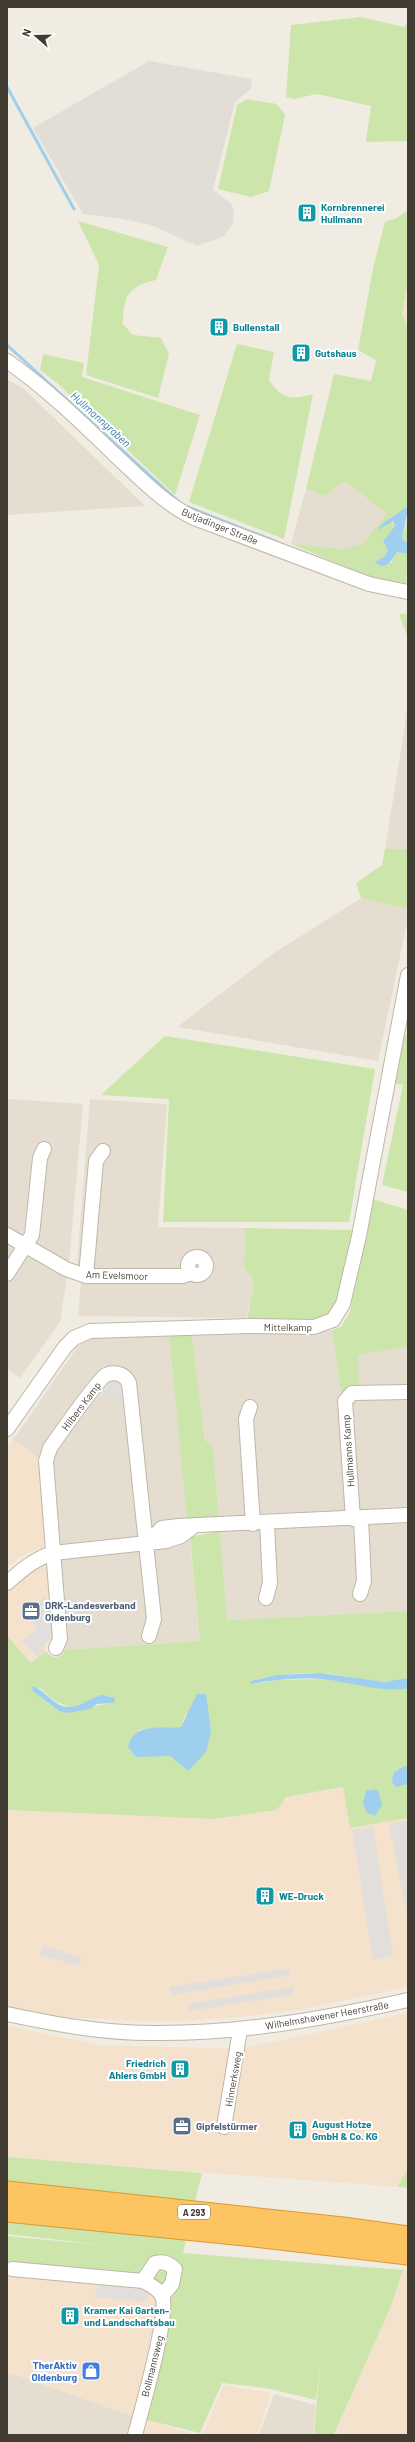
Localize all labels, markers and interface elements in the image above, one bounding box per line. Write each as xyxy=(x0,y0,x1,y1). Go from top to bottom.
north arrow xyxy=(16,16,56,56)
text: N xyxy=(19,27,33,38)
place label: Kornbrennerei Hullmann xyxy=(321,201,385,225)
building icon: Kornbrennerei Hullmann xyxy=(296,202,318,224)
building icon: Bullenstall xyxy=(208,316,230,338)
place label: Bullenstall xyxy=(233,321,279,333)
building icon: Gutshaus xyxy=(290,342,312,364)
place label: Gutshaus xyxy=(315,347,357,359)
water label: Hullmanngraben xyxy=(68,389,134,449)
street label: Butjadinger Straße xyxy=(180,505,260,547)
street label: Am Evelsmoor xyxy=(86,1268,149,1282)
street label: Mittelkamp xyxy=(264,1321,312,1333)
street label: Hilbers Kamp xyxy=(59,1379,103,1433)
street label: Hullmanns Kamp xyxy=(339,1414,357,1488)
place label: DRK-Landesverband Oldenburg xyxy=(45,1599,136,1623)
office icon: DRK-Landesverband Oldenburg xyxy=(20,1600,42,1622)
building icon: WE-Druck xyxy=(254,1885,276,1907)
place label: WE-Druck xyxy=(279,1890,324,1902)
street label: Wilhelmshavener Heerstraße xyxy=(264,1998,390,2032)
street label: Hinnerksweg xyxy=(222,2050,244,2108)
place label: Friedrich Ahlers GmbH xyxy=(109,2057,166,2081)
building icon: Friedrich Ahlers GmbH xyxy=(169,2058,191,2080)
office icon: Gipfelstürmer xyxy=(171,2115,193,2137)
place label: August Hotze GmbH & Co. KG xyxy=(312,2118,378,2142)
building icon: August Hotze GmbH & Co. KG xyxy=(287,2119,309,2141)
place label: Gipfelstürmer xyxy=(196,2120,258,2132)
road number: A 293 xyxy=(178,2205,210,2219)
place label: Kramer Kai Garten- und Landschaftsbau xyxy=(84,2304,175,2328)
building icon: Kramer Kai Garten- und Landschaftsbau xyxy=(59,2305,81,2327)
street label: Bollmannsweg xyxy=(139,2334,165,2398)
place label: TherAktiv Oldenburg xyxy=(32,2359,77,2383)
shop icon: TherAktiv Oldenburg xyxy=(80,2360,102,2382)

